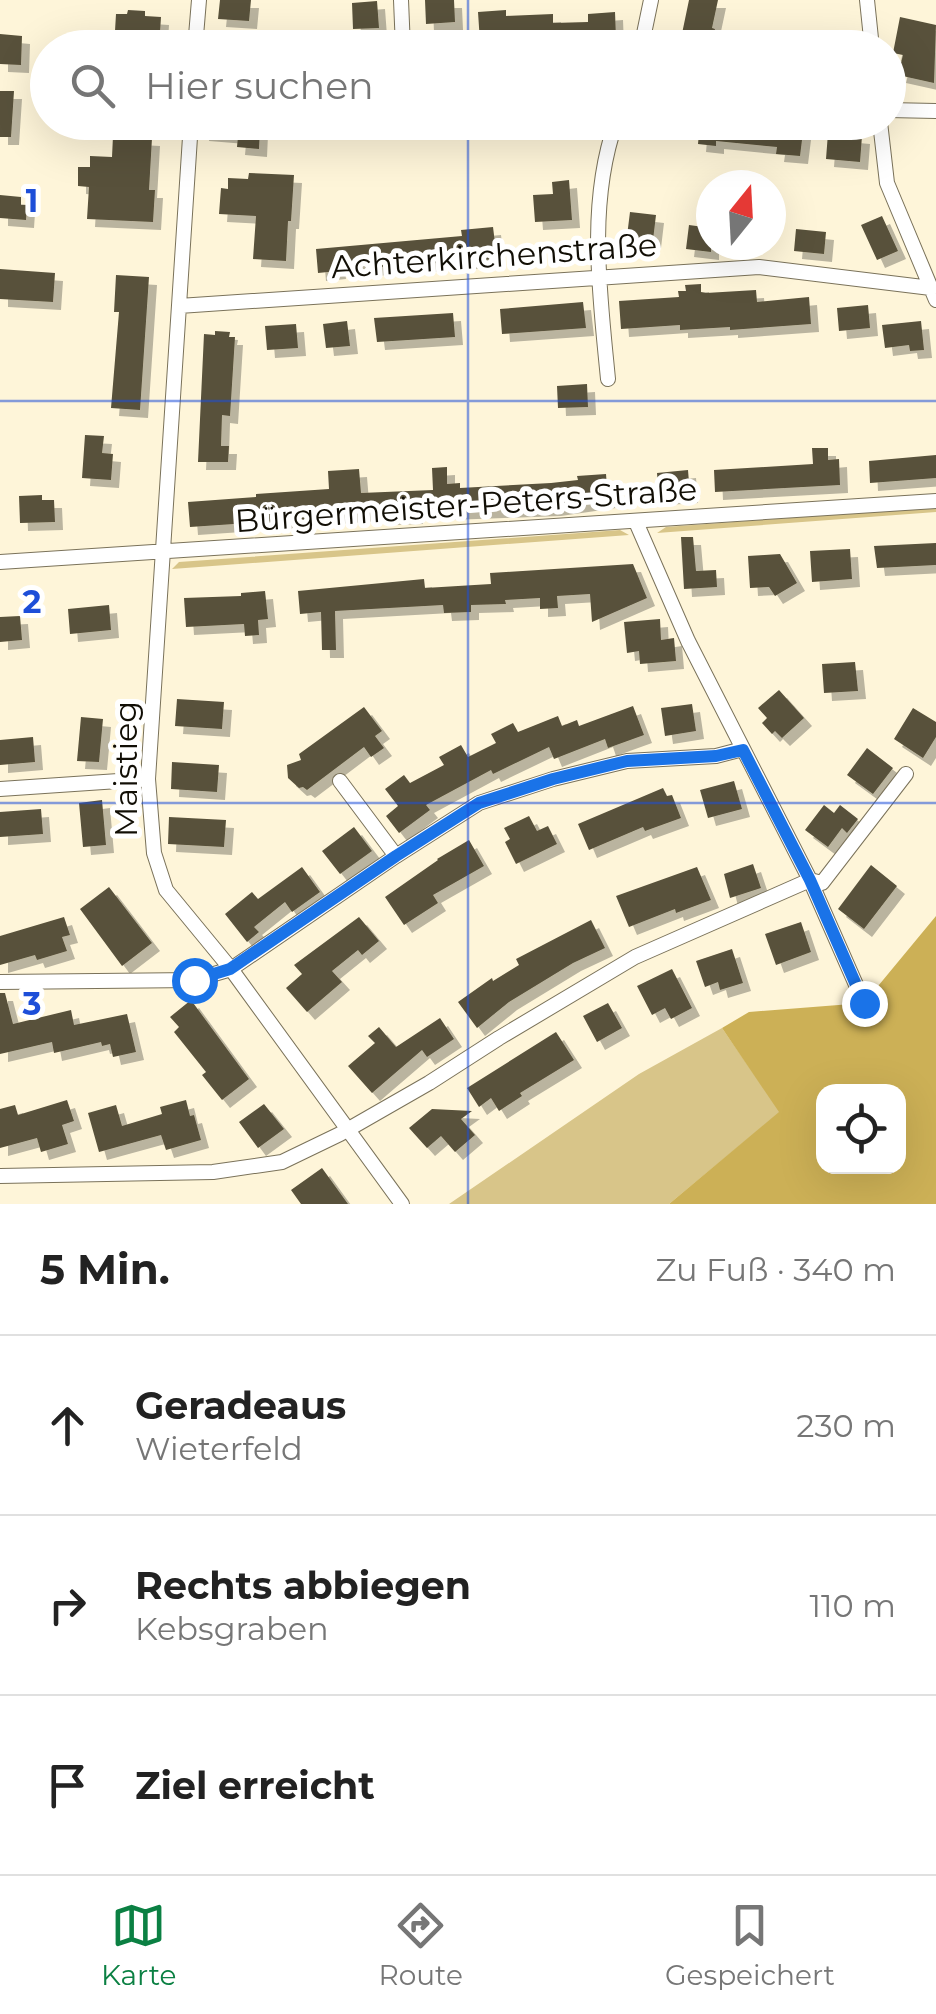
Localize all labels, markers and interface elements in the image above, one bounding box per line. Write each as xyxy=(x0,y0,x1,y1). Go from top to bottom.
search box xyxy=(30,30,906,140)
icon: search xyxy=(65,58,120,113)
text: Hier suchen xyxy=(145,62,374,109)
north arrow xyxy=(696,170,786,260)
text: 1 xyxy=(26,181,38,220)
street label: Achterkirchenstraße xyxy=(330,225,658,286)
street label: Bürgermeister-Peters-Straße xyxy=(234,469,698,540)
text: 2 xyxy=(23,582,41,621)
street label: Maistieg xyxy=(106,701,145,837)
route start xyxy=(172,958,218,1004)
route end xyxy=(842,981,888,1027)
text: 3 xyxy=(22,984,41,1023)
map controls xyxy=(816,1084,906,1174)
button: locate xyxy=(816,1084,906,1174)
text: 5 Min. xyxy=(40,1243,170,1295)
text: Zu Fuß · 340 m xyxy=(655,1250,896,1289)
text: Geradeaus xyxy=(135,1382,346,1429)
icon: ahead xyxy=(40,1398,95,1453)
text: 230 m xyxy=(796,1406,896,1445)
text: Wieterfeld xyxy=(135,1429,303,1468)
text: Rechts abbiegen xyxy=(135,1562,471,1609)
icon: right xyxy=(40,1578,95,1633)
text: 110 m xyxy=(809,1586,896,1625)
text: Kebsgraben xyxy=(135,1609,329,1648)
icon: arrive xyxy=(40,1758,95,1813)
text: Ziel erreicht xyxy=(135,1762,375,1809)
tab: Karte xyxy=(101,1898,176,1992)
tab: Route xyxy=(379,1898,463,1992)
tab: Gespeichert xyxy=(665,1898,835,1992)

